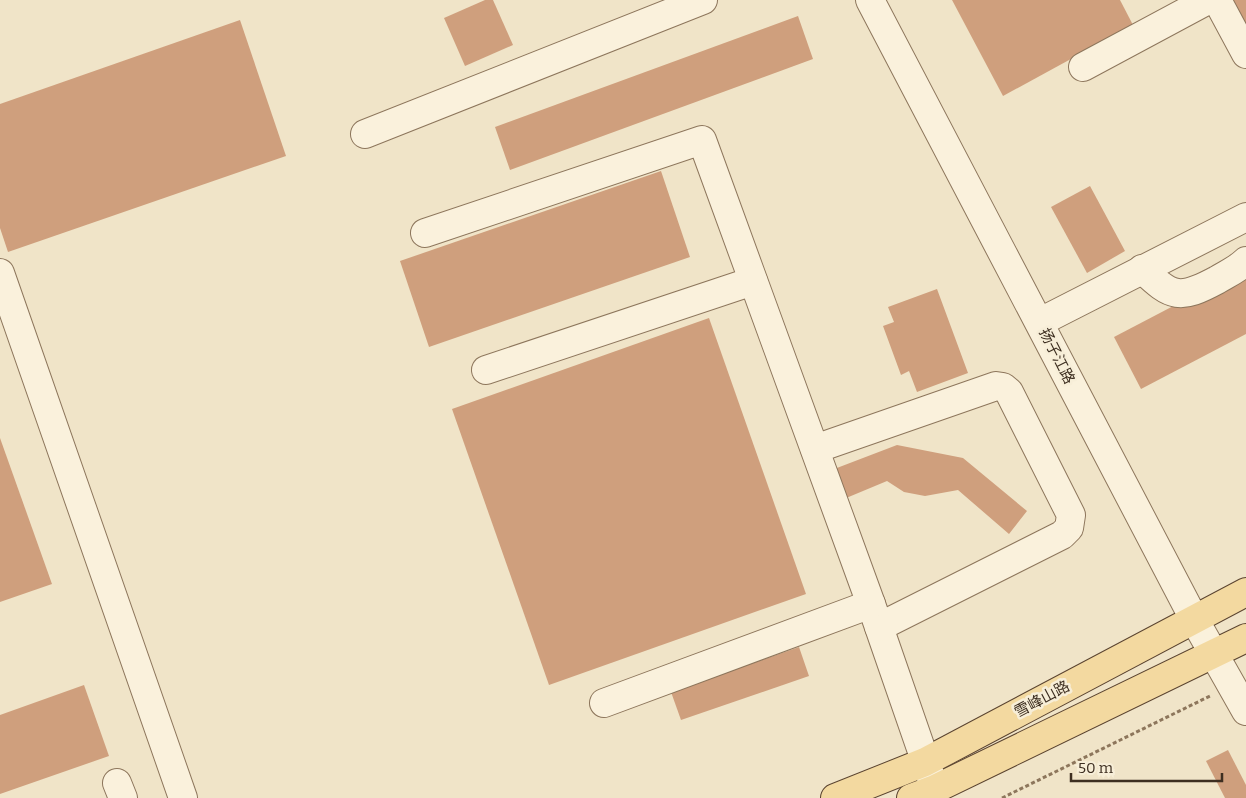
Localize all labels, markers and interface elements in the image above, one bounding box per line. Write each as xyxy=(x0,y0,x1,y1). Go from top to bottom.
street label: 扬子江路 xyxy=(1035,325,1079,387)
street label: 雪峰山路 xyxy=(1011,677,1073,721)
scale bar xyxy=(1071,750,1222,782)
text: 50 m xyxy=(1078,759,1114,777)

